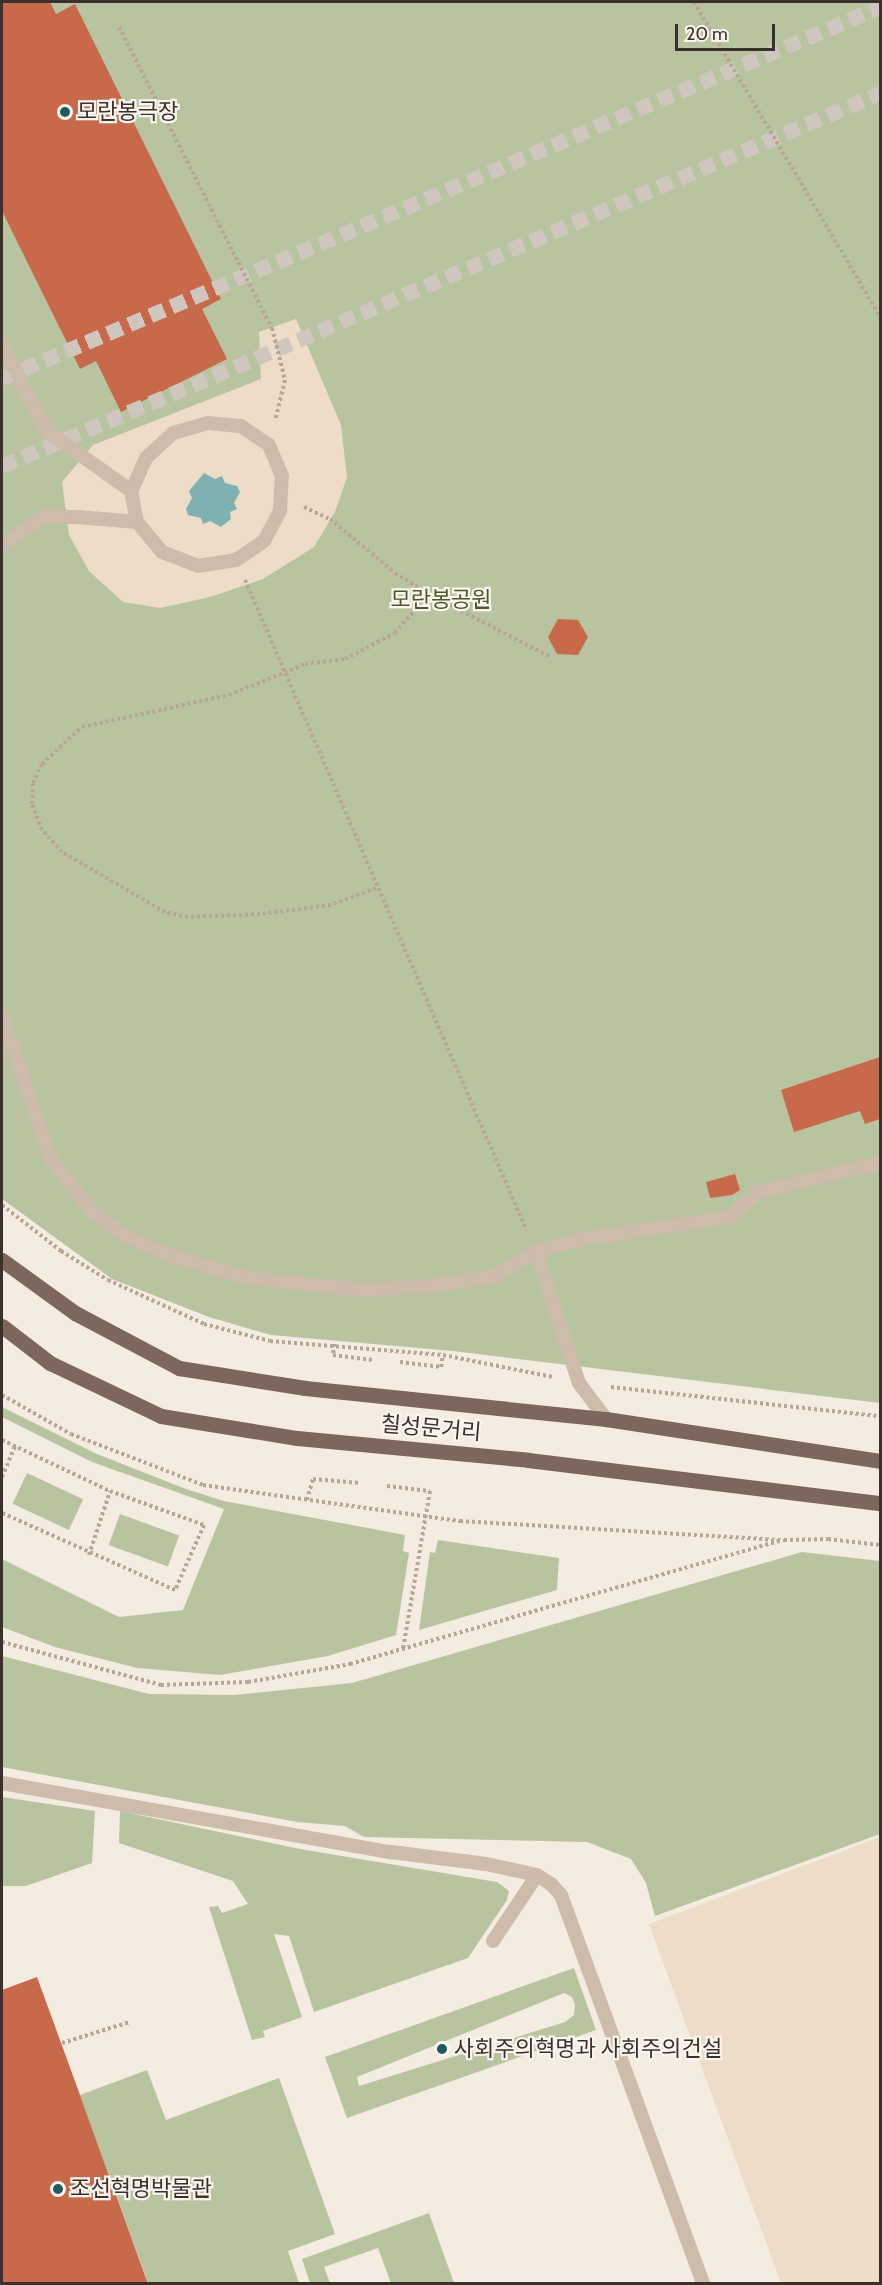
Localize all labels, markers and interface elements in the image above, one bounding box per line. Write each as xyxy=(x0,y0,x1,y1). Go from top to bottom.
scale bar xyxy=(678,12,778,50)
text: 20 m xyxy=(686,23,728,45)
place label: 모란봉극장 xyxy=(77,99,178,125)
marker: 모란봉극장 xyxy=(58,105,72,119)
park label: 모란봉공원 xyxy=(390,587,492,613)
street label: 칠성문거리 xyxy=(379,1410,483,1446)
place label: 사회주의혁명과 사회주의건설 xyxy=(454,2036,722,2062)
marker: 사회주의혁명과 사회주의건설 xyxy=(435,2042,449,2056)
place label: 조선혁명박물관 xyxy=(70,2176,212,2202)
marker: 조선혁명박물관 xyxy=(51,2182,65,2196)

